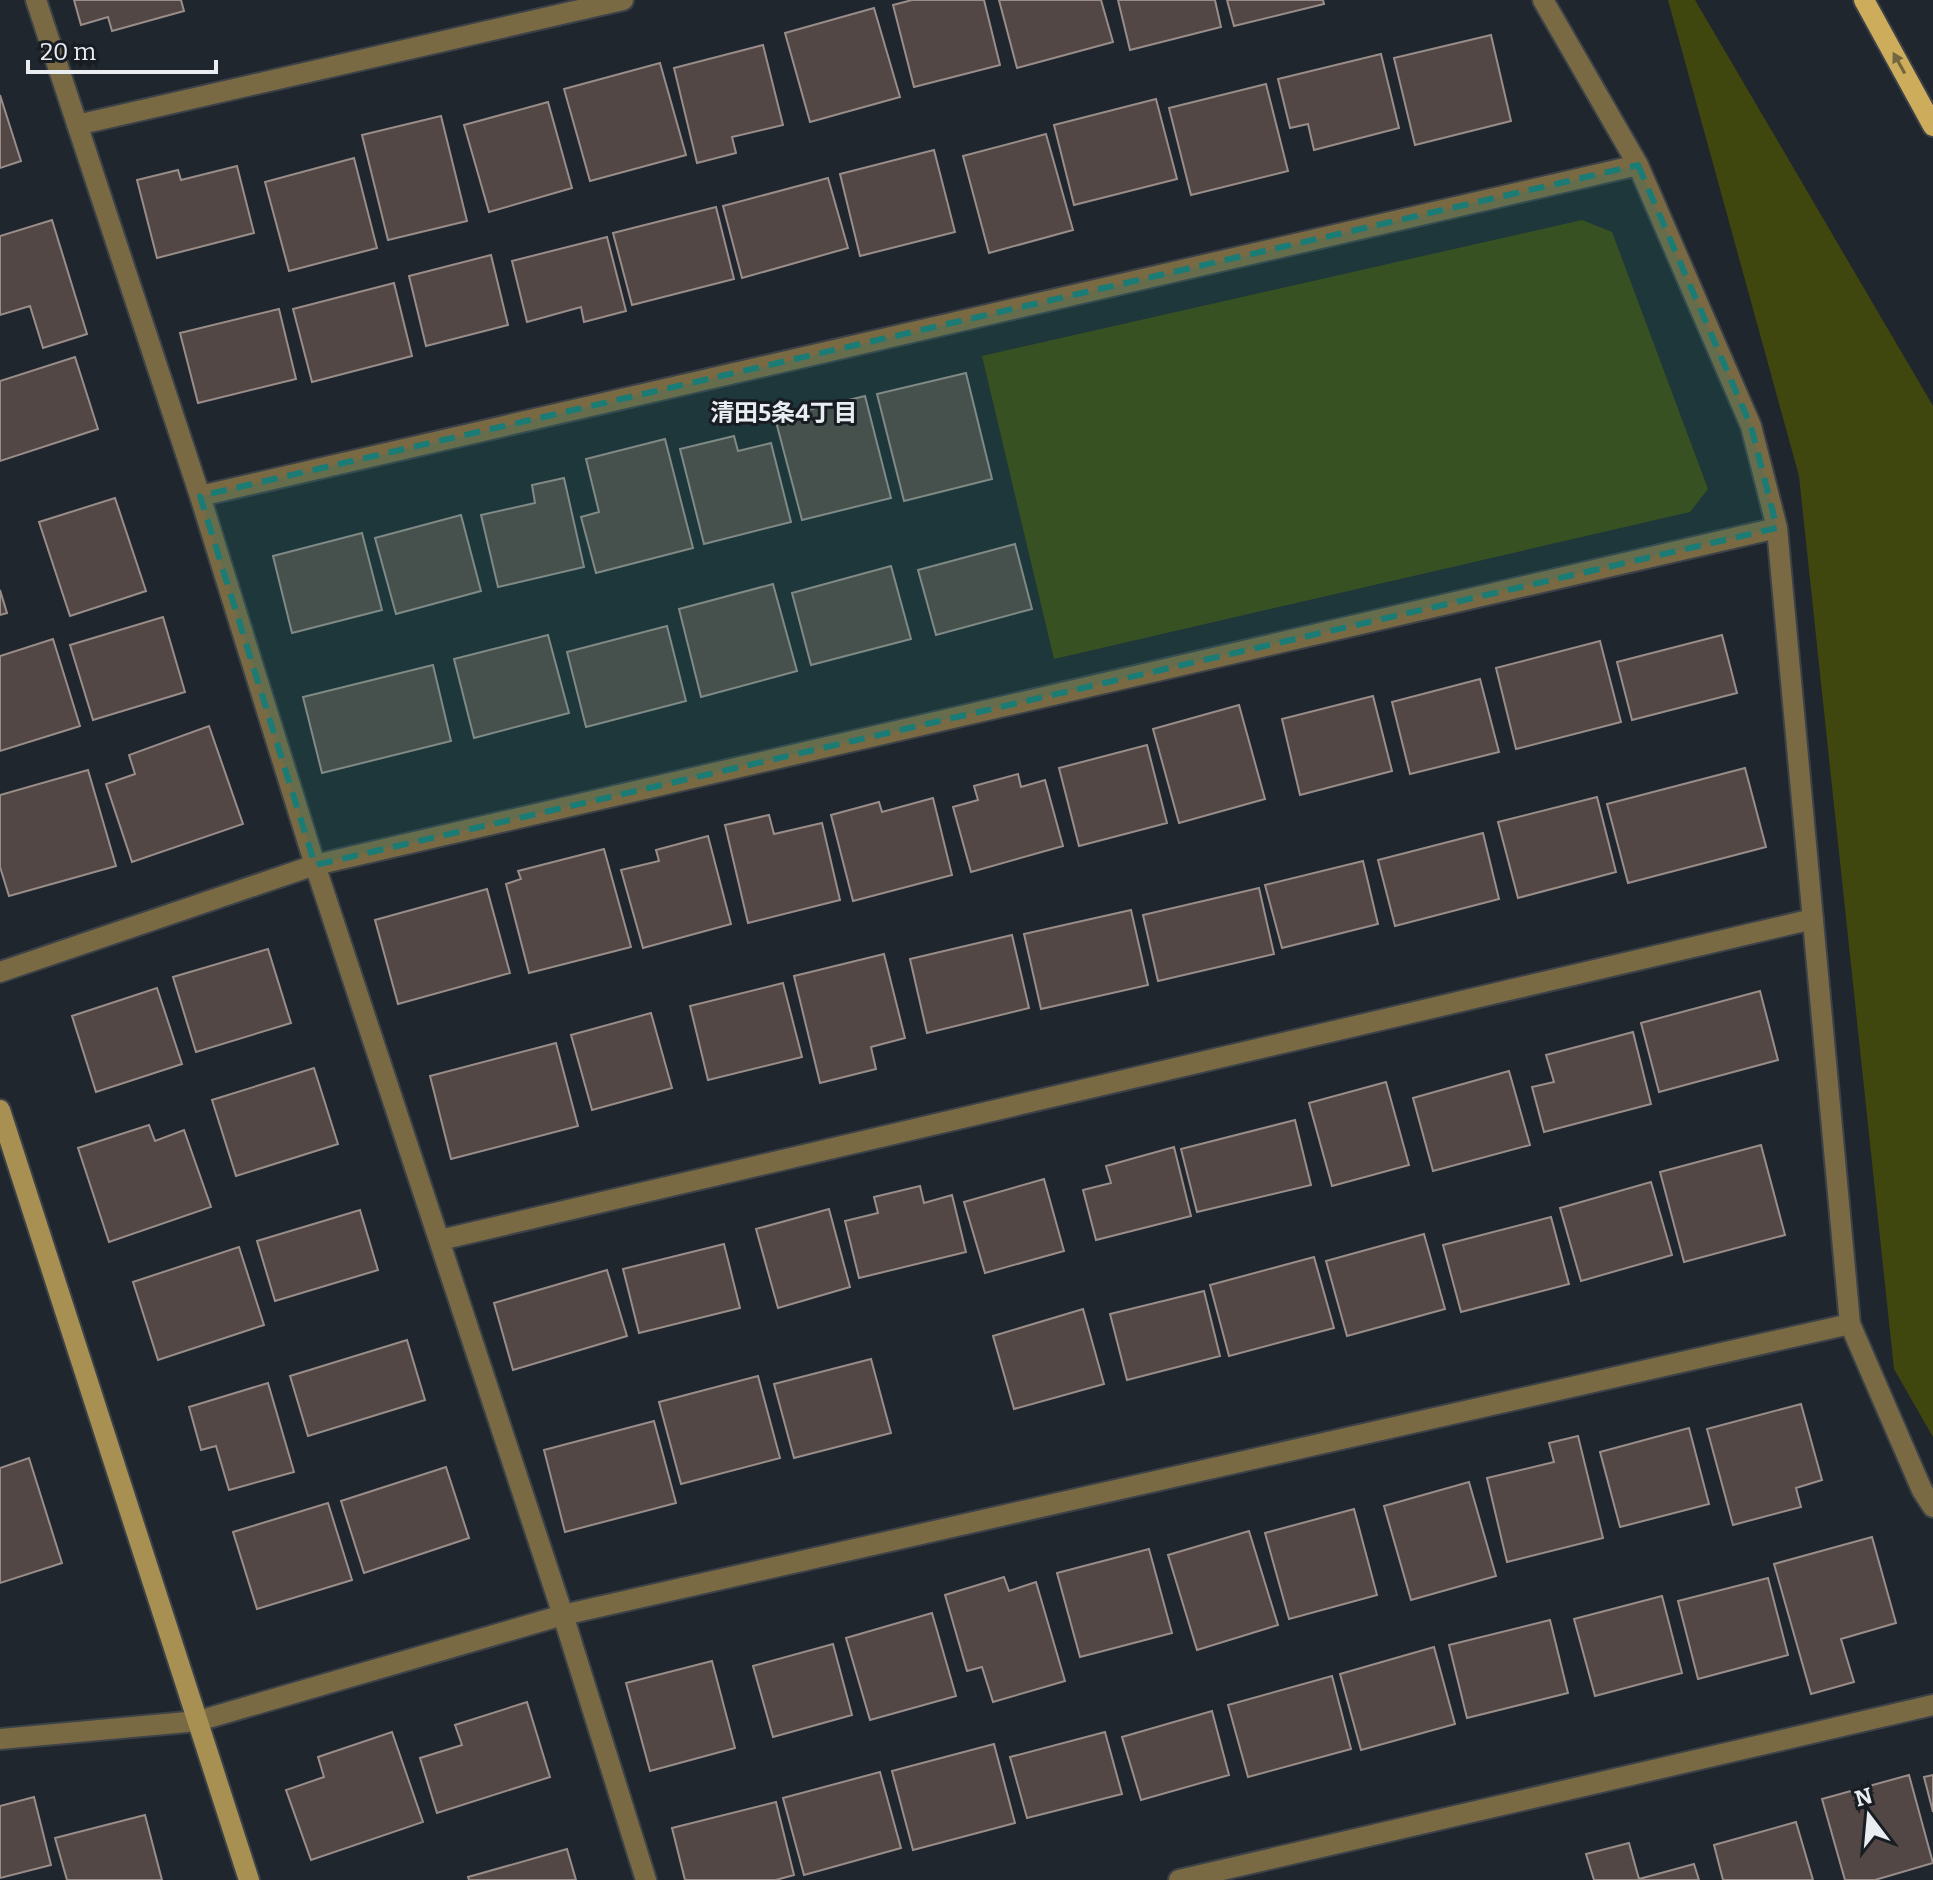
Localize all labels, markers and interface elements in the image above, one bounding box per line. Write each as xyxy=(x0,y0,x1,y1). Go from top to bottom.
scale bar xyxy=(28,24,216,74)
text: 20 m xyxy=(40,38,96,66)
one-way arrow xyxy=(1892,52,1906,74)
district label: 清田5条4丁目 xyxy=(710,399,858,427)
north arrow xyxy=(1829,1776,1909,1856)
text: N xyxy=(1852,1782,1876,1813)

